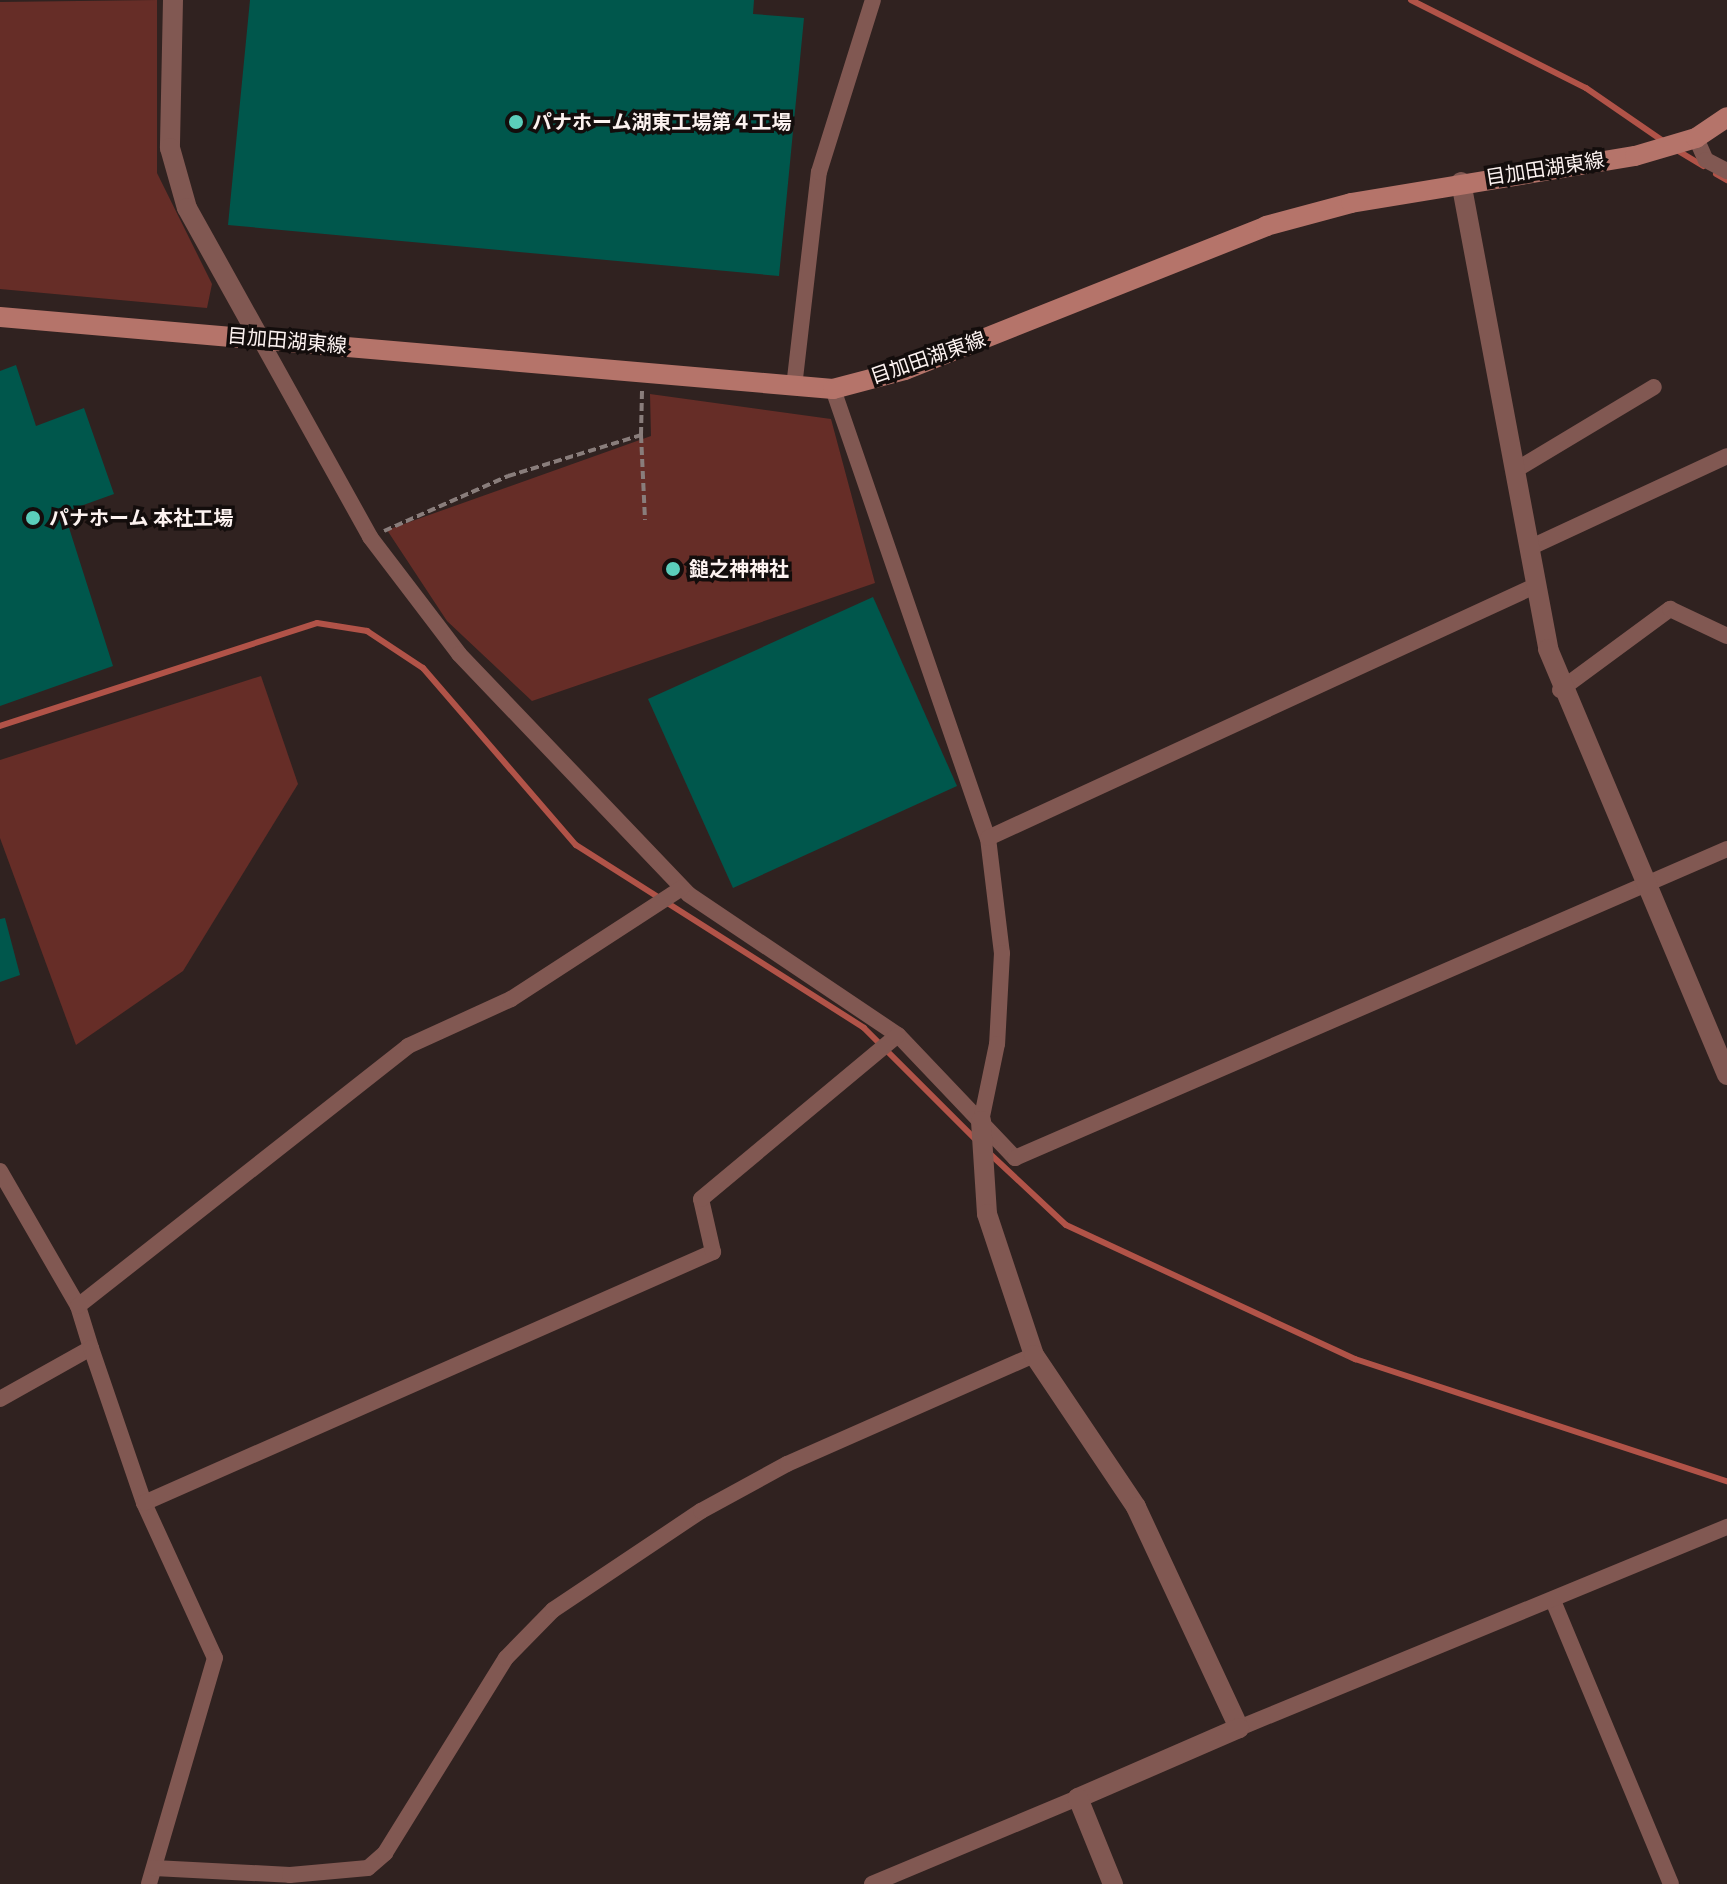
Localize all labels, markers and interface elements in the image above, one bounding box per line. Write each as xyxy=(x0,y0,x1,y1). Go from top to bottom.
place label: パナホーム湖東工場第４工場 xyxy=(532,110,792,134)
marker: パナホーム湖東工場第４工場 xyxy=(507,113,525,131)
street label: 目加田湖東線 xyxy=(1484,148,1606,190)
street label: 目加田湖東線 xyxy=(226,324,348,358)
street label: 目加田湖東線 xyxy=(867,327,989,389)
place label: パナホーム 本社工場 xyxy=(49,506,234,530)
marker: パナホーム 本社工場 xyxy=(24,509,42,527)
place label: 鎚之神神社 xyxy=(689,557,789,581)
marker: 鎚之神神社 xyxy=(664,560,682,578)

